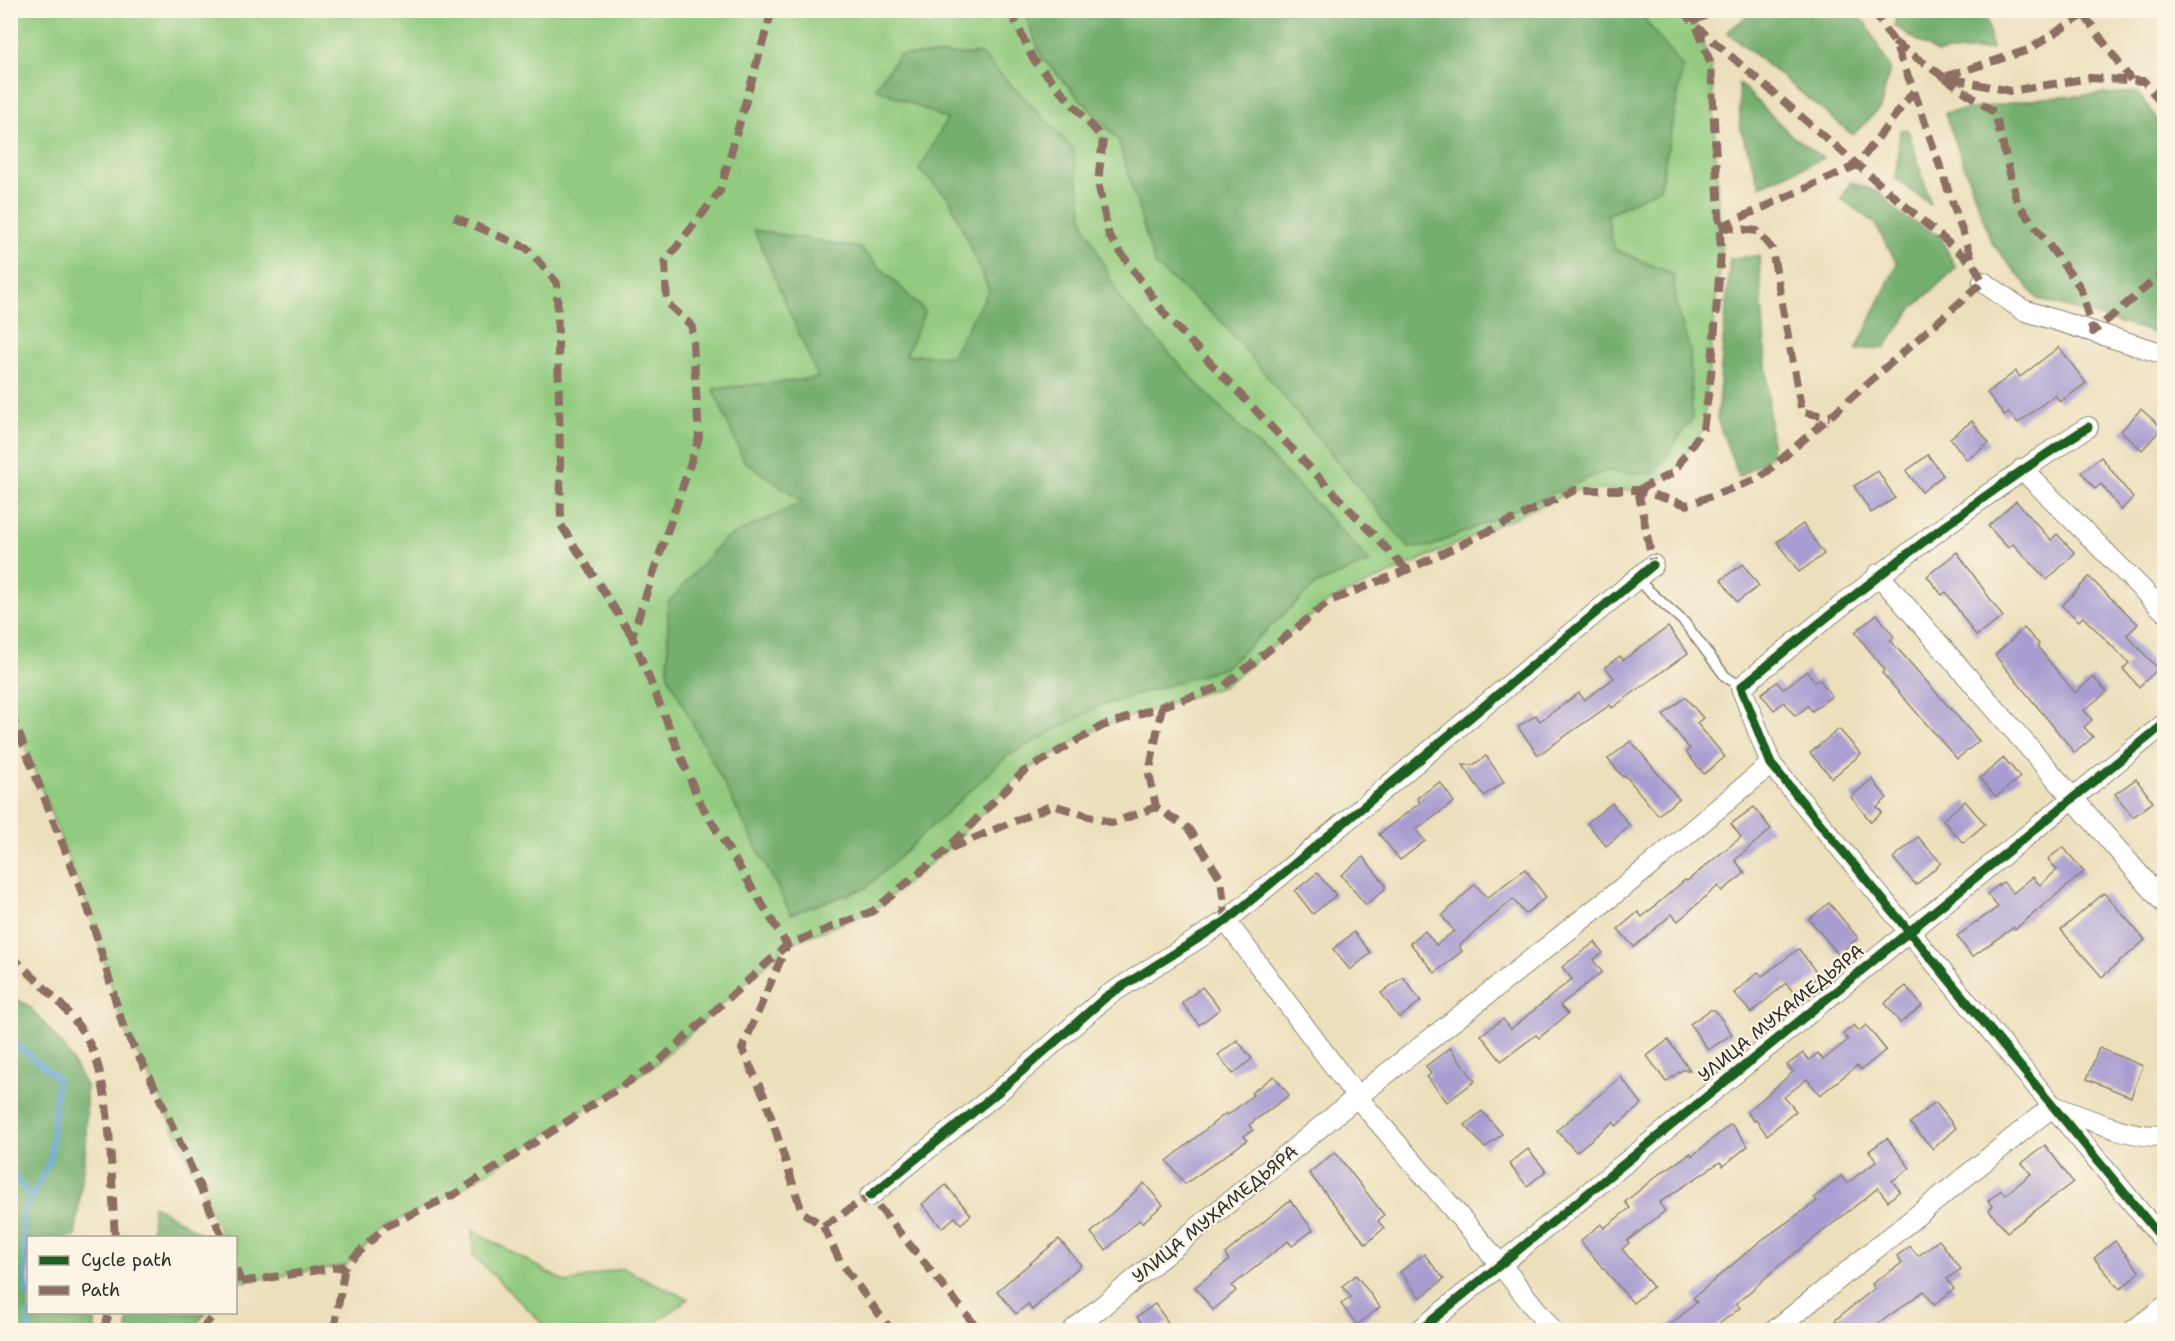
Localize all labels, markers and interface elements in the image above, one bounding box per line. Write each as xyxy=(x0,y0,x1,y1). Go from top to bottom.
street label: УЛИЦА МУХАМЕДЬЯРА xyxy=(1693,939,1869,1087)
street label: УЛИЦА МУХАМЕДЬЯРА xyxy=(1127,1140,1303,1288)
legend xyxy=(27,1236,237,1314)
text: Cycle path xyxy=(81,1248,172,1272)
text: Path xyxy=(81,1278,120,1302)

